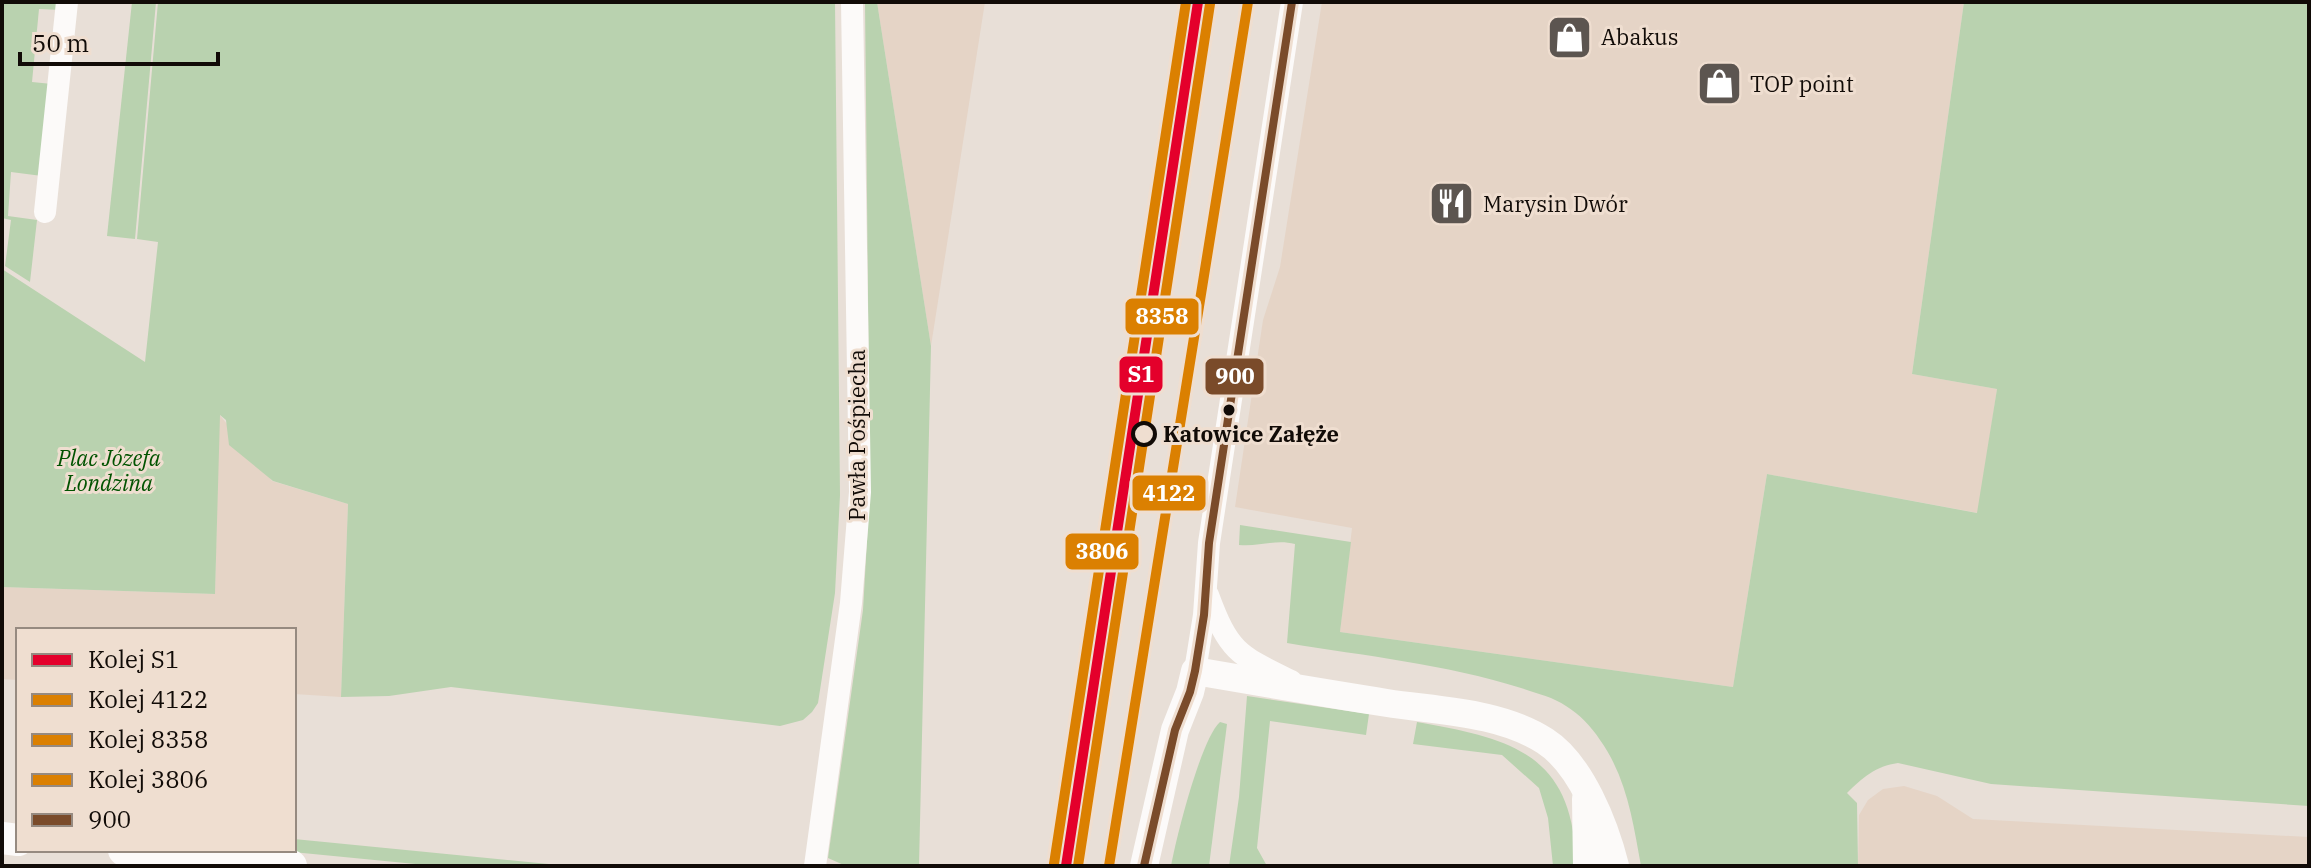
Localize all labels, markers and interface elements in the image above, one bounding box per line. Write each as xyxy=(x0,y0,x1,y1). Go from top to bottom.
shop icon: Abakus xyxy=(1546,13,1594,61)
scale bar xyxy=(20,16,218,66)
place label: Abakus xyxy=(1601,22,1678,51)
text: 50 m xyxy=(32,27,89,59)
shop icon: TOP point xyxy=(1695,60,1743,108)
place label: TOP point xyxy=(1750,69,1854,98)
restaurant icon: Marysin Dwór xyxy=(1428,180,1476,228)
place label: Marysin Dwór xyxy=(1483,189,1628,218)
line badge: 8358 xyxy=(1124,297,1200,336)
text: 8358 xyxy=(1136,301,1188,330)
street label: Pawła Pośpiecha xyxy=(842,349,871,521)
line badge: S1 xyxy=(1118,355,1164,394)
line badge: 900 xyxy=(1204,357,1265,396)
text: S1 xyxy=(1127,359,1155,388)
text: 900 xyxy=(1215,361,1255,390)
unlabelled marker xyxy=(1221,402,1237,418)
place label: Katowice Załęże xyxy=(1163,419,1339,448)
marker: Katowice Załęże xyxy=(1132,422,1156,446)
park label: Plac Józefa Londzina xyxy=(56,443,161,497)
line badge: 4122 xyxy=(1131,474,1207,512)
text: 4122 xyxy=(1143,478,1195,507)
line badge: 3806 xyxy=(1064,532,1140,571)
text: 3806 xyxy=(1076,536,1128,565)
legend xyxy=(16,628,296,852)
text: Kolej S1 xyxy=(88,643,179,675)
text: Kolej 4122 xyxy=(88,683,208,715)
text: Kolej 8358 xyxy=(88,723,208,755)
text: Kolej 3806 xyxy=(88,763,208,795)
text: 900 xyxy=(88,803,131,835)

